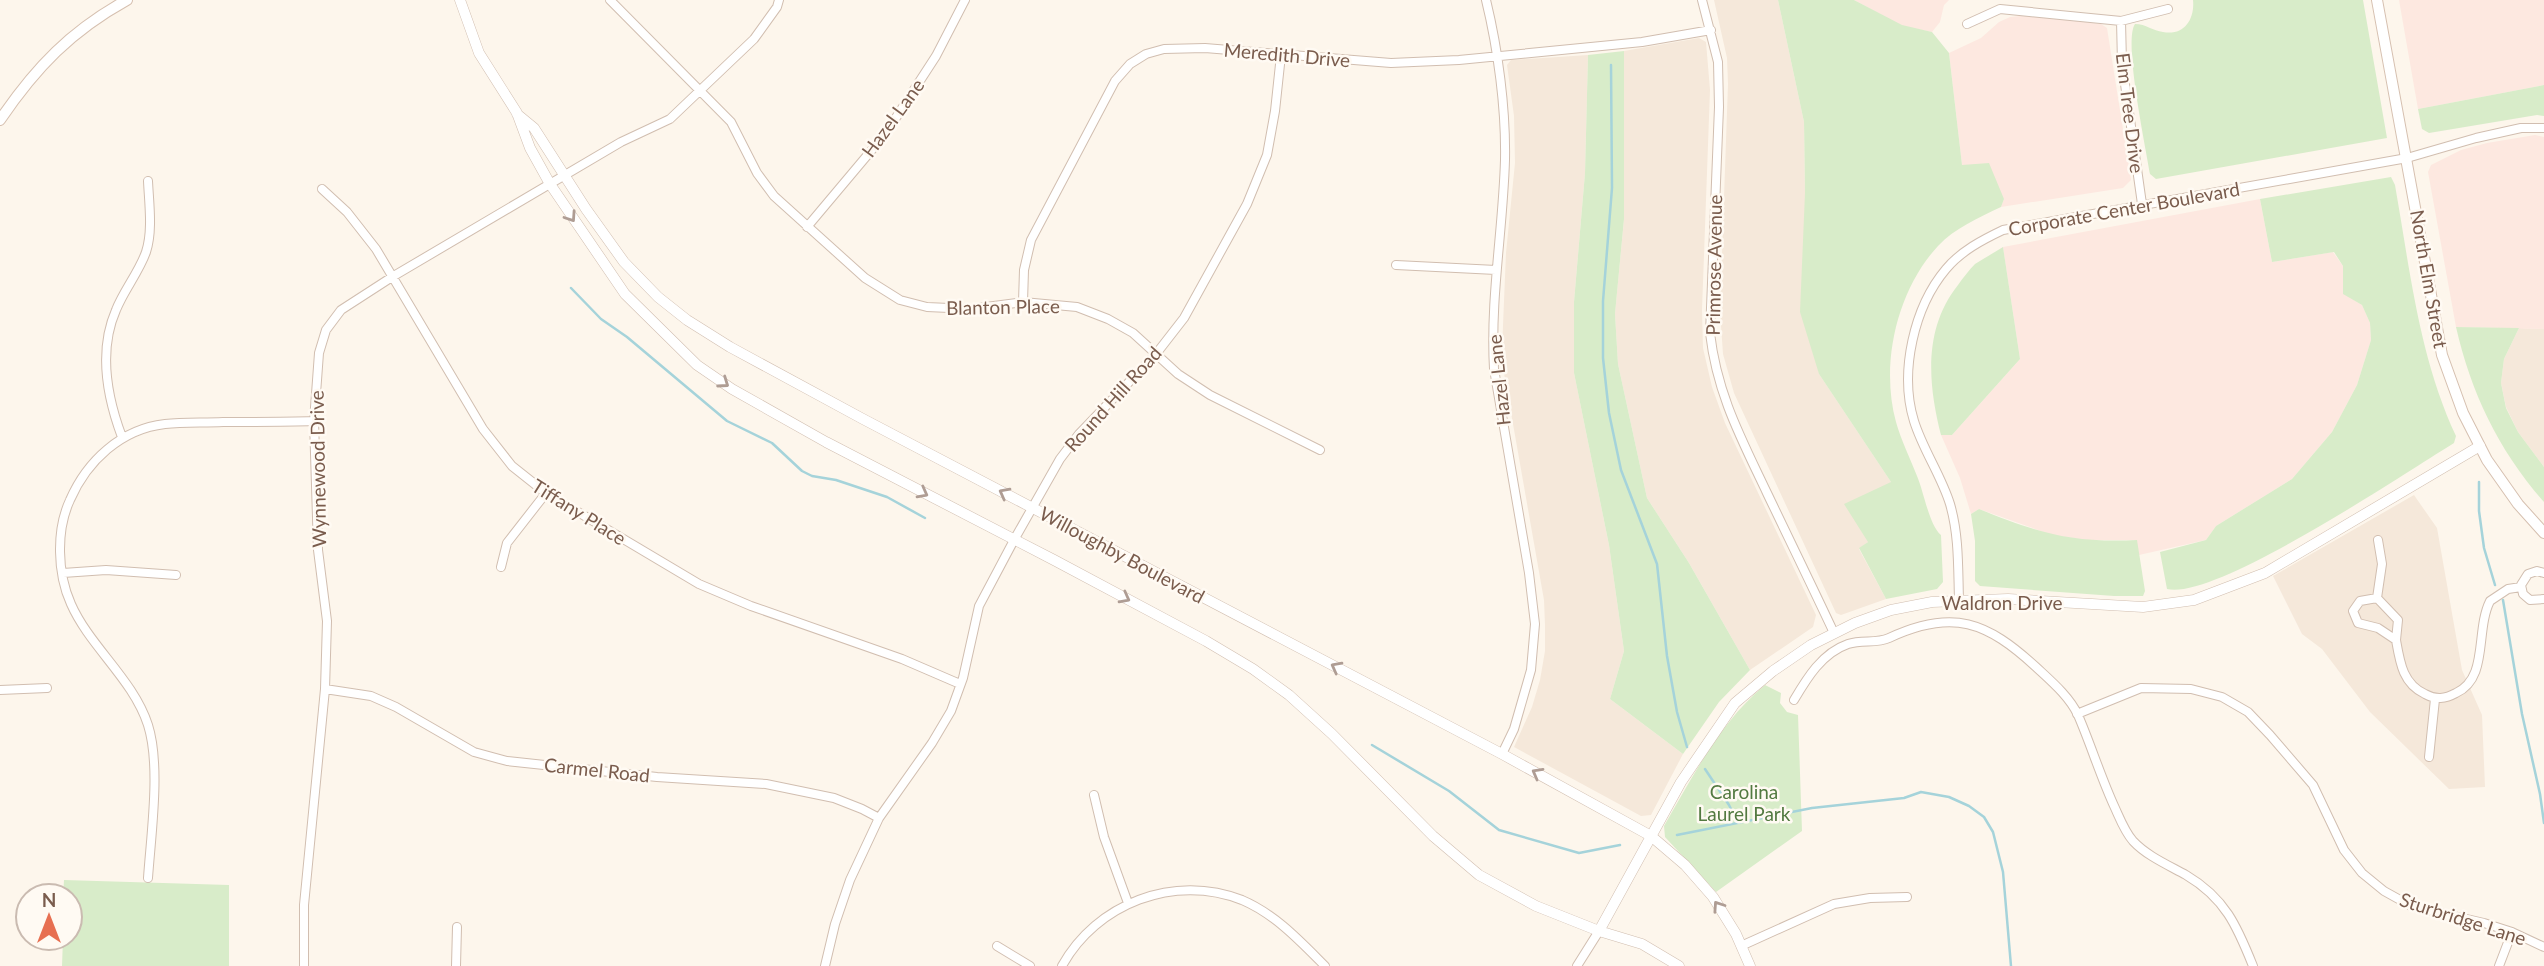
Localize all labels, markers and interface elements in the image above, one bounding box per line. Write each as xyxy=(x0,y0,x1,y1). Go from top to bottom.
street label: Meredith Drive xyxy=(1223,38,1351,71)
street label: Elm Tree Drive xyxy=(2112,51,2149,174)
street label: Hazel Lane xyxy=(856,74,929,161)
street label: Corporate Center Boulevard xyxy=(2006,177,2241,240)
street label: Primrose Avenue xyxy=(1701,194,1726,336)
street label: North Elm Street xyxy=(2406,208,2453,350)
one-way arrow xyxy=(563,209,576,222)
street label: Blanton Place xyxy=(946,294,1060,319)
street label: Hazel Lane xyxy=(1482,333,1515,427)
street label: Round Hill Road xyxy=(1059,341,1166,456)
one-way arrow xyxy=(716,375,729,387)
street label: Wynnewood Drive xyxy=(305,390,330,548)
street label: Tiffany Place xyxy=(528,474,631,550)
one-way arrow xyxy=(916,484,928,498)
one-way arrow xyxy=(999,488,1012,501)
street label: Willoughby Boulevard xyxy=(1036,501,1209,608)
one-way arrow xyxy=(1118,589,1130,603)
street label: Waldron Drive xyxy=(1941,591,2063,614)
one-way arrow xyxy=(1331,662,1343,675)
street label: Carmel Road xyxy=(543,753,651,786)
one-way arrow xyxy=(1532,768,1544,781)
park label: Carolina Laurel Park xyxy=(1698,780,1791,825)
north arrow xyxy=(14,882,84,952)
street label: Sturbridge Lane xyxy=(2397,887,2529,950)
text: N xyxy=(42,888,56,911)
one-way arrow xyxy=(1714,901,1726,914)

